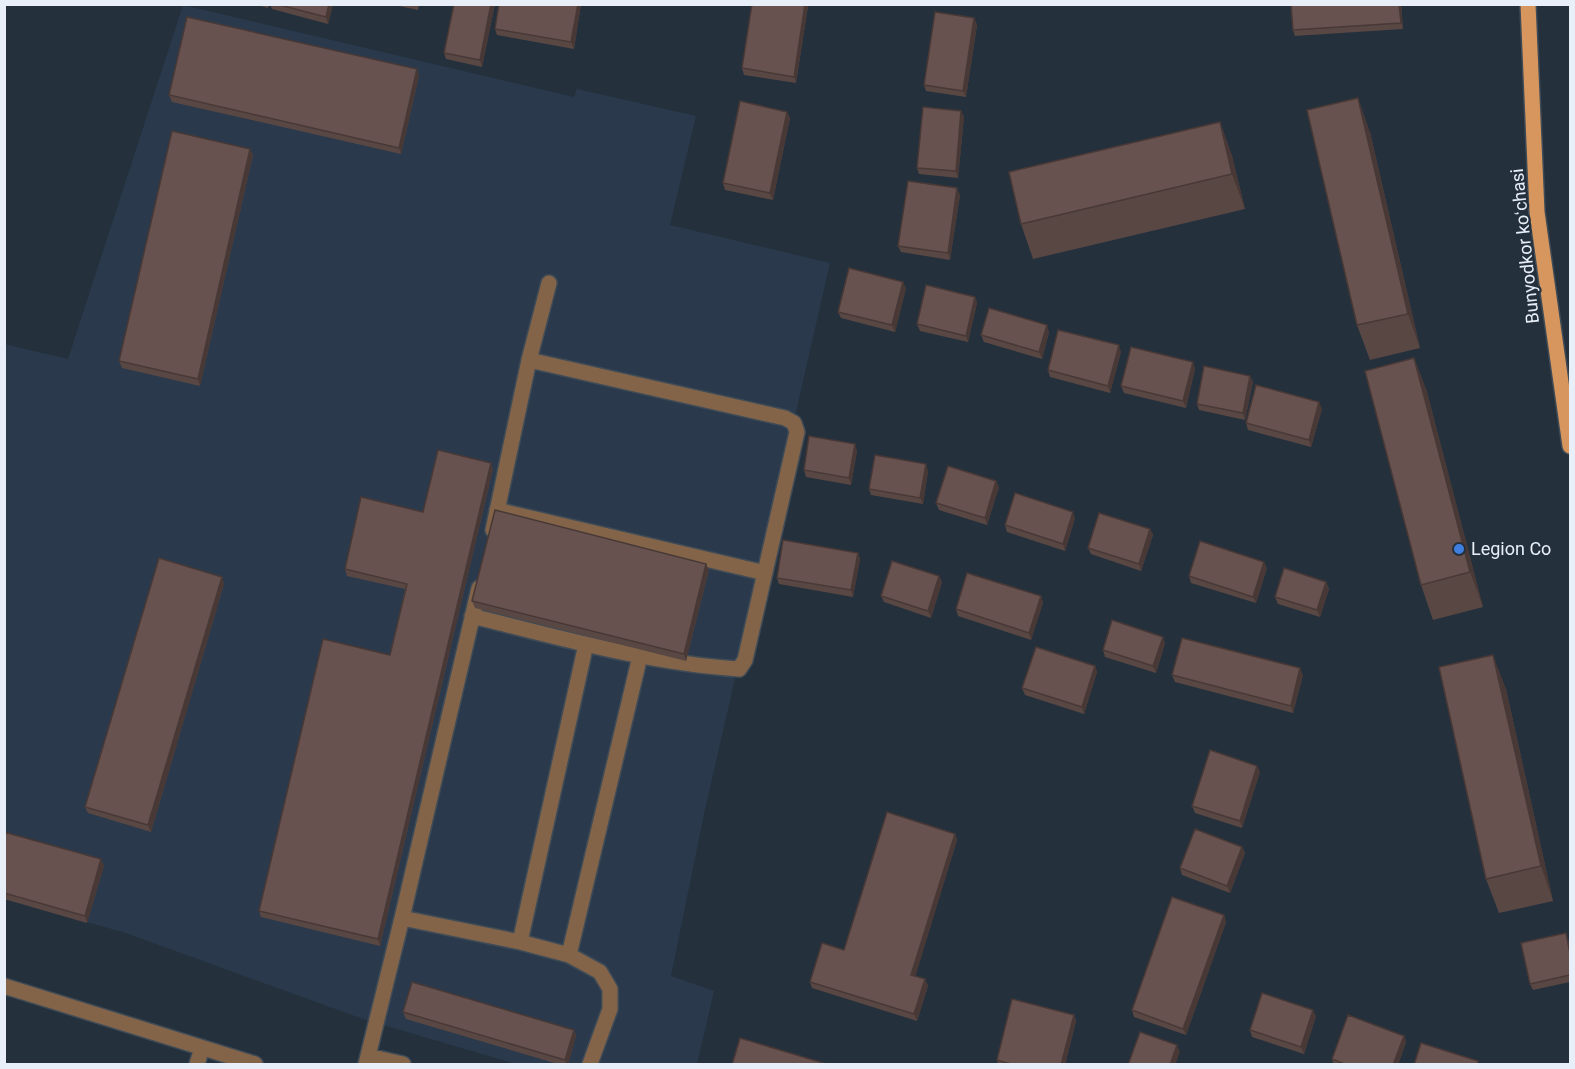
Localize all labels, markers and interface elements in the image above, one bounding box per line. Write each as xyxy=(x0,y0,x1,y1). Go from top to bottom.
street label: Bunyodkor koʻchasi xyxy=(1506,167,1543,325)
place label: Legion Co xyxy=(1471,538,1551,559)
marker: Legion Co xyxy=(1452,542,1466,556)

